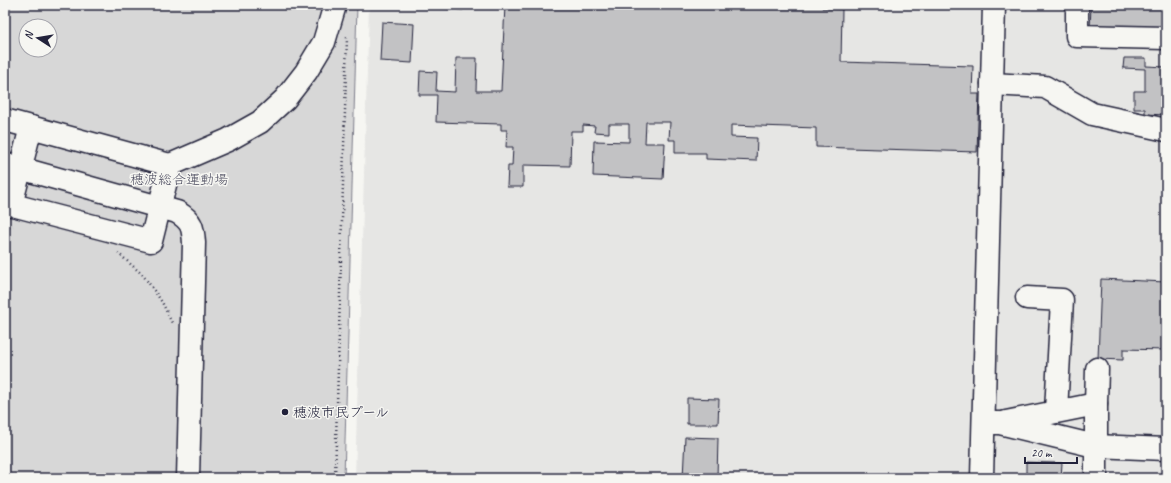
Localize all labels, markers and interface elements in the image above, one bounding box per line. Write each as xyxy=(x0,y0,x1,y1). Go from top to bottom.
north arrow xyxy=(18,18,58,58)
text: N xyxy=(21,29,36,41)
park label: 穂波総合運動場 xyxy=(130,171,228,188)
place label: 穂波市民プール xyxy=(293,404,389,421)
marker: 穂波市民プール xyxy=(280,407,290,417)
scale bar xyxy=(1025,439,1077,465)
text: 20 m xyxy=(1031,445,1053,461)

